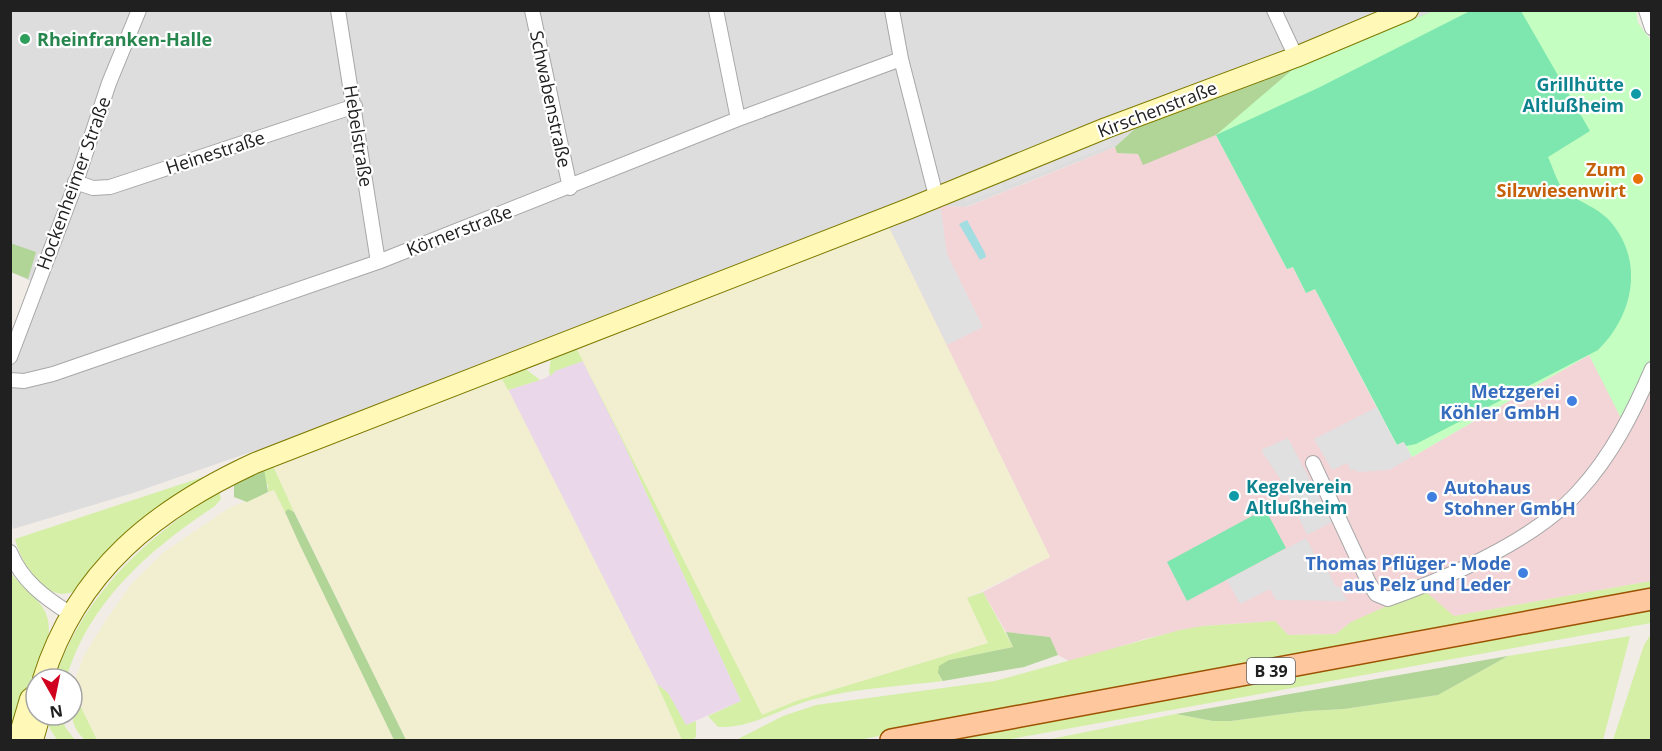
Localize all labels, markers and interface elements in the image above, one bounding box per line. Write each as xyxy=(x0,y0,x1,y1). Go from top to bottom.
place label: Rheinfranken-Halle xyxy=(37,27,212,51)
street label: Schwabenstraße xyxy=(525,28,577,170)
marker: Rheinfranken-Halle xyxy=(18,32,32,46)
place label: Grillhütte Altlußheim xyxy=(1523,72,1624,117)
street label: Kirschenstraße xyxy=(1094,75,1220,143)
street label: Hebelstraße xyxy=(339,83,379,189)
marker: Grillhütte Altlußheim xyxy=(1629,87,1643,101)
street label: Hockenheimer Straße xyxy=(30,93,116,273)
street label: Heinestraße xyxy=(162,125,268,179)
place label: Zum Silzwiesenwirt xyxy=(1496,157,1626,202)
marker: Zum Silzwiesenwirt xyxy=(1631,172,1645,186)
street label: Körnerstraße xyxy=(403,199,515,261)
place label: Metzgerei Köhler GmbH xyxy=(1440,379,1560,424)
marker: Metzgerei Köhler GmbH xyxy=(1565,394,1579,408)
place label: Kegelverein Altlußheim xyxy=(1246,474,1352,519)
place label: Autohaus Stohner GmbH xyxy=(1444,475,1576,520)
marker: Kegelverein Altlußheim xyxy=(1227,489,1241,503)
marker: Autohaus Stohner GmbH xyxy=(1425,490,1439,504)
place label: Thomas Pflüger - Mode aus Pelz und Leder xyxy=(1306,551,1511,596)
marker: Thomas Pflüger - Mode aus Pelz und Leder xyxy=(1516,566,1530,580)
road number: B 39 xyxy=(1247,658,1295,684)
north arrow xyxy=(24,667,84,727)
text: N xyxy=(48,700,64,724)

